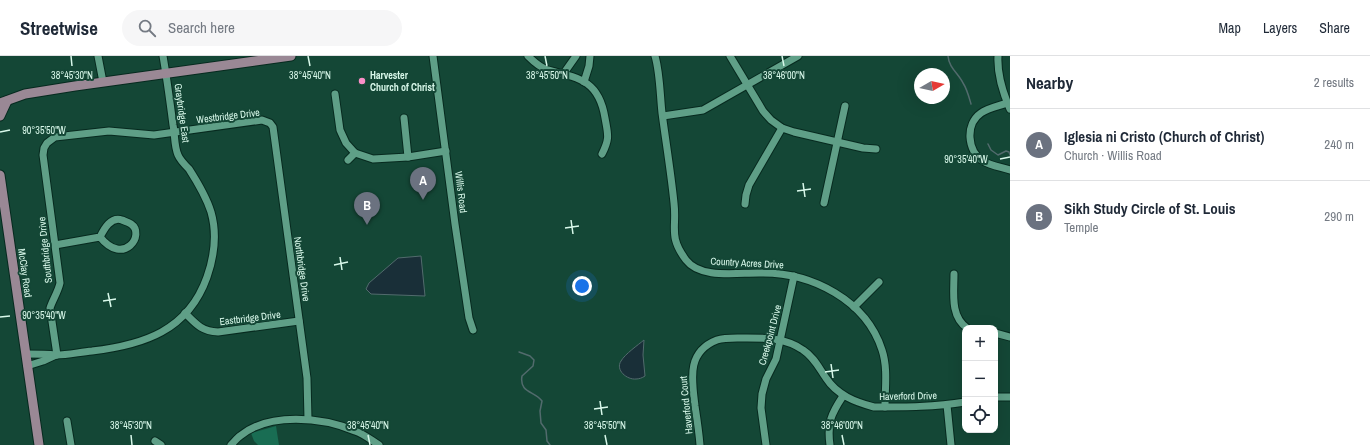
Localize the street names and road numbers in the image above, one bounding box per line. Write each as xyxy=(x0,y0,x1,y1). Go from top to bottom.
street label: Graybridge East xyxy=(171,83,193,144)
street label: Westbridge Drive xyxy=(196,106,261,126)
street label: Willis Road xyxy=(452,170,470,214)
street label: Southbridge Drive xyxy=(35,216,55,284)
street label: Northbridge Drive xyxy=(291,236,313,303)
street label: McClay Road xyxy=(15,248,35,298)
street label: Country Acres Drive xyxy=(710,255,784,271)
street label: Creekpoint Drive xyxy=(756,303,784,367)
street label: Eastbridge Drive xyxy=(219,308,282,328)
street label: Haverford Court xyxy=(676,375,696,435)
street label: Haverford Drive xyxy=(879,389,937,403)

